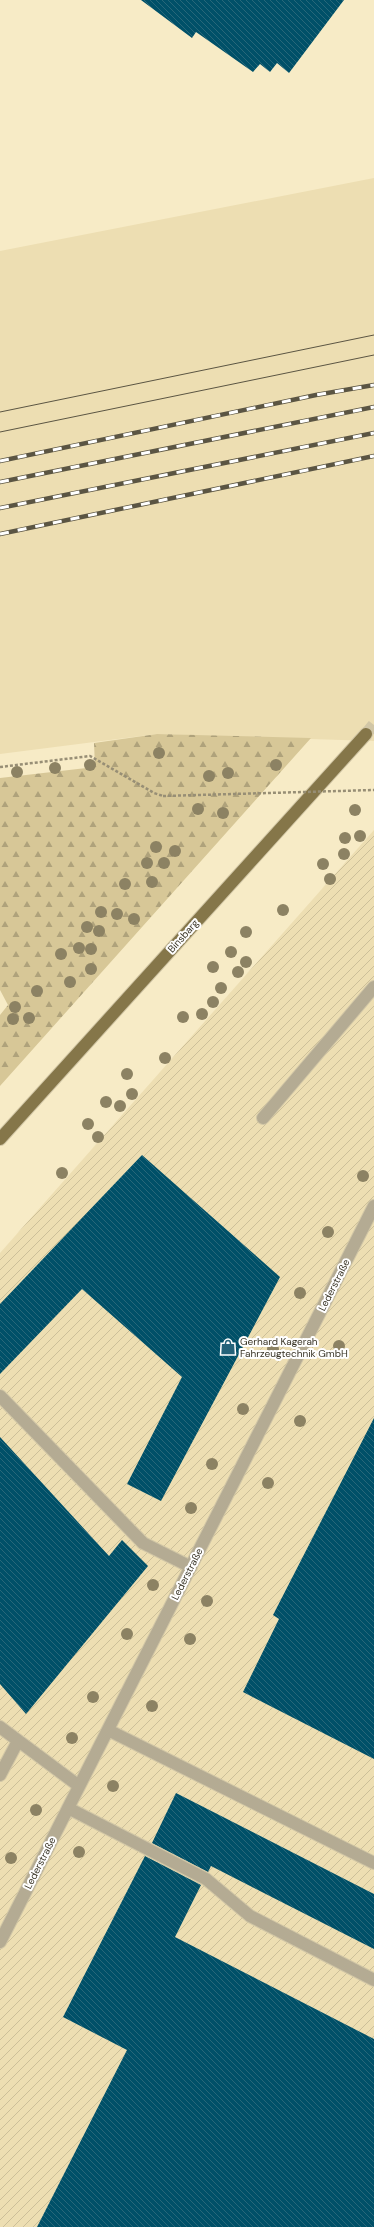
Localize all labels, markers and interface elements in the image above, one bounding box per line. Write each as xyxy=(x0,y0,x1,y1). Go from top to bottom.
street label: Binsbarg xyxy=(165,916,202,955)
street label: Lederstraße xyxy=(315,1257,353,1313)
place label: Gerhard Kagerah Fahrzeugtechnik GmbH xyxy=(240,1335,348,1360)
shop icon: Gerhard Kagerah Fahrzeugtechnik GmbH xyxy=(219,1338,237,1356)
street label: Lederstraße xyxy=(168,1546,206,1602)
street label: Lederstraße xyxy=(21,1835,59,1891)

